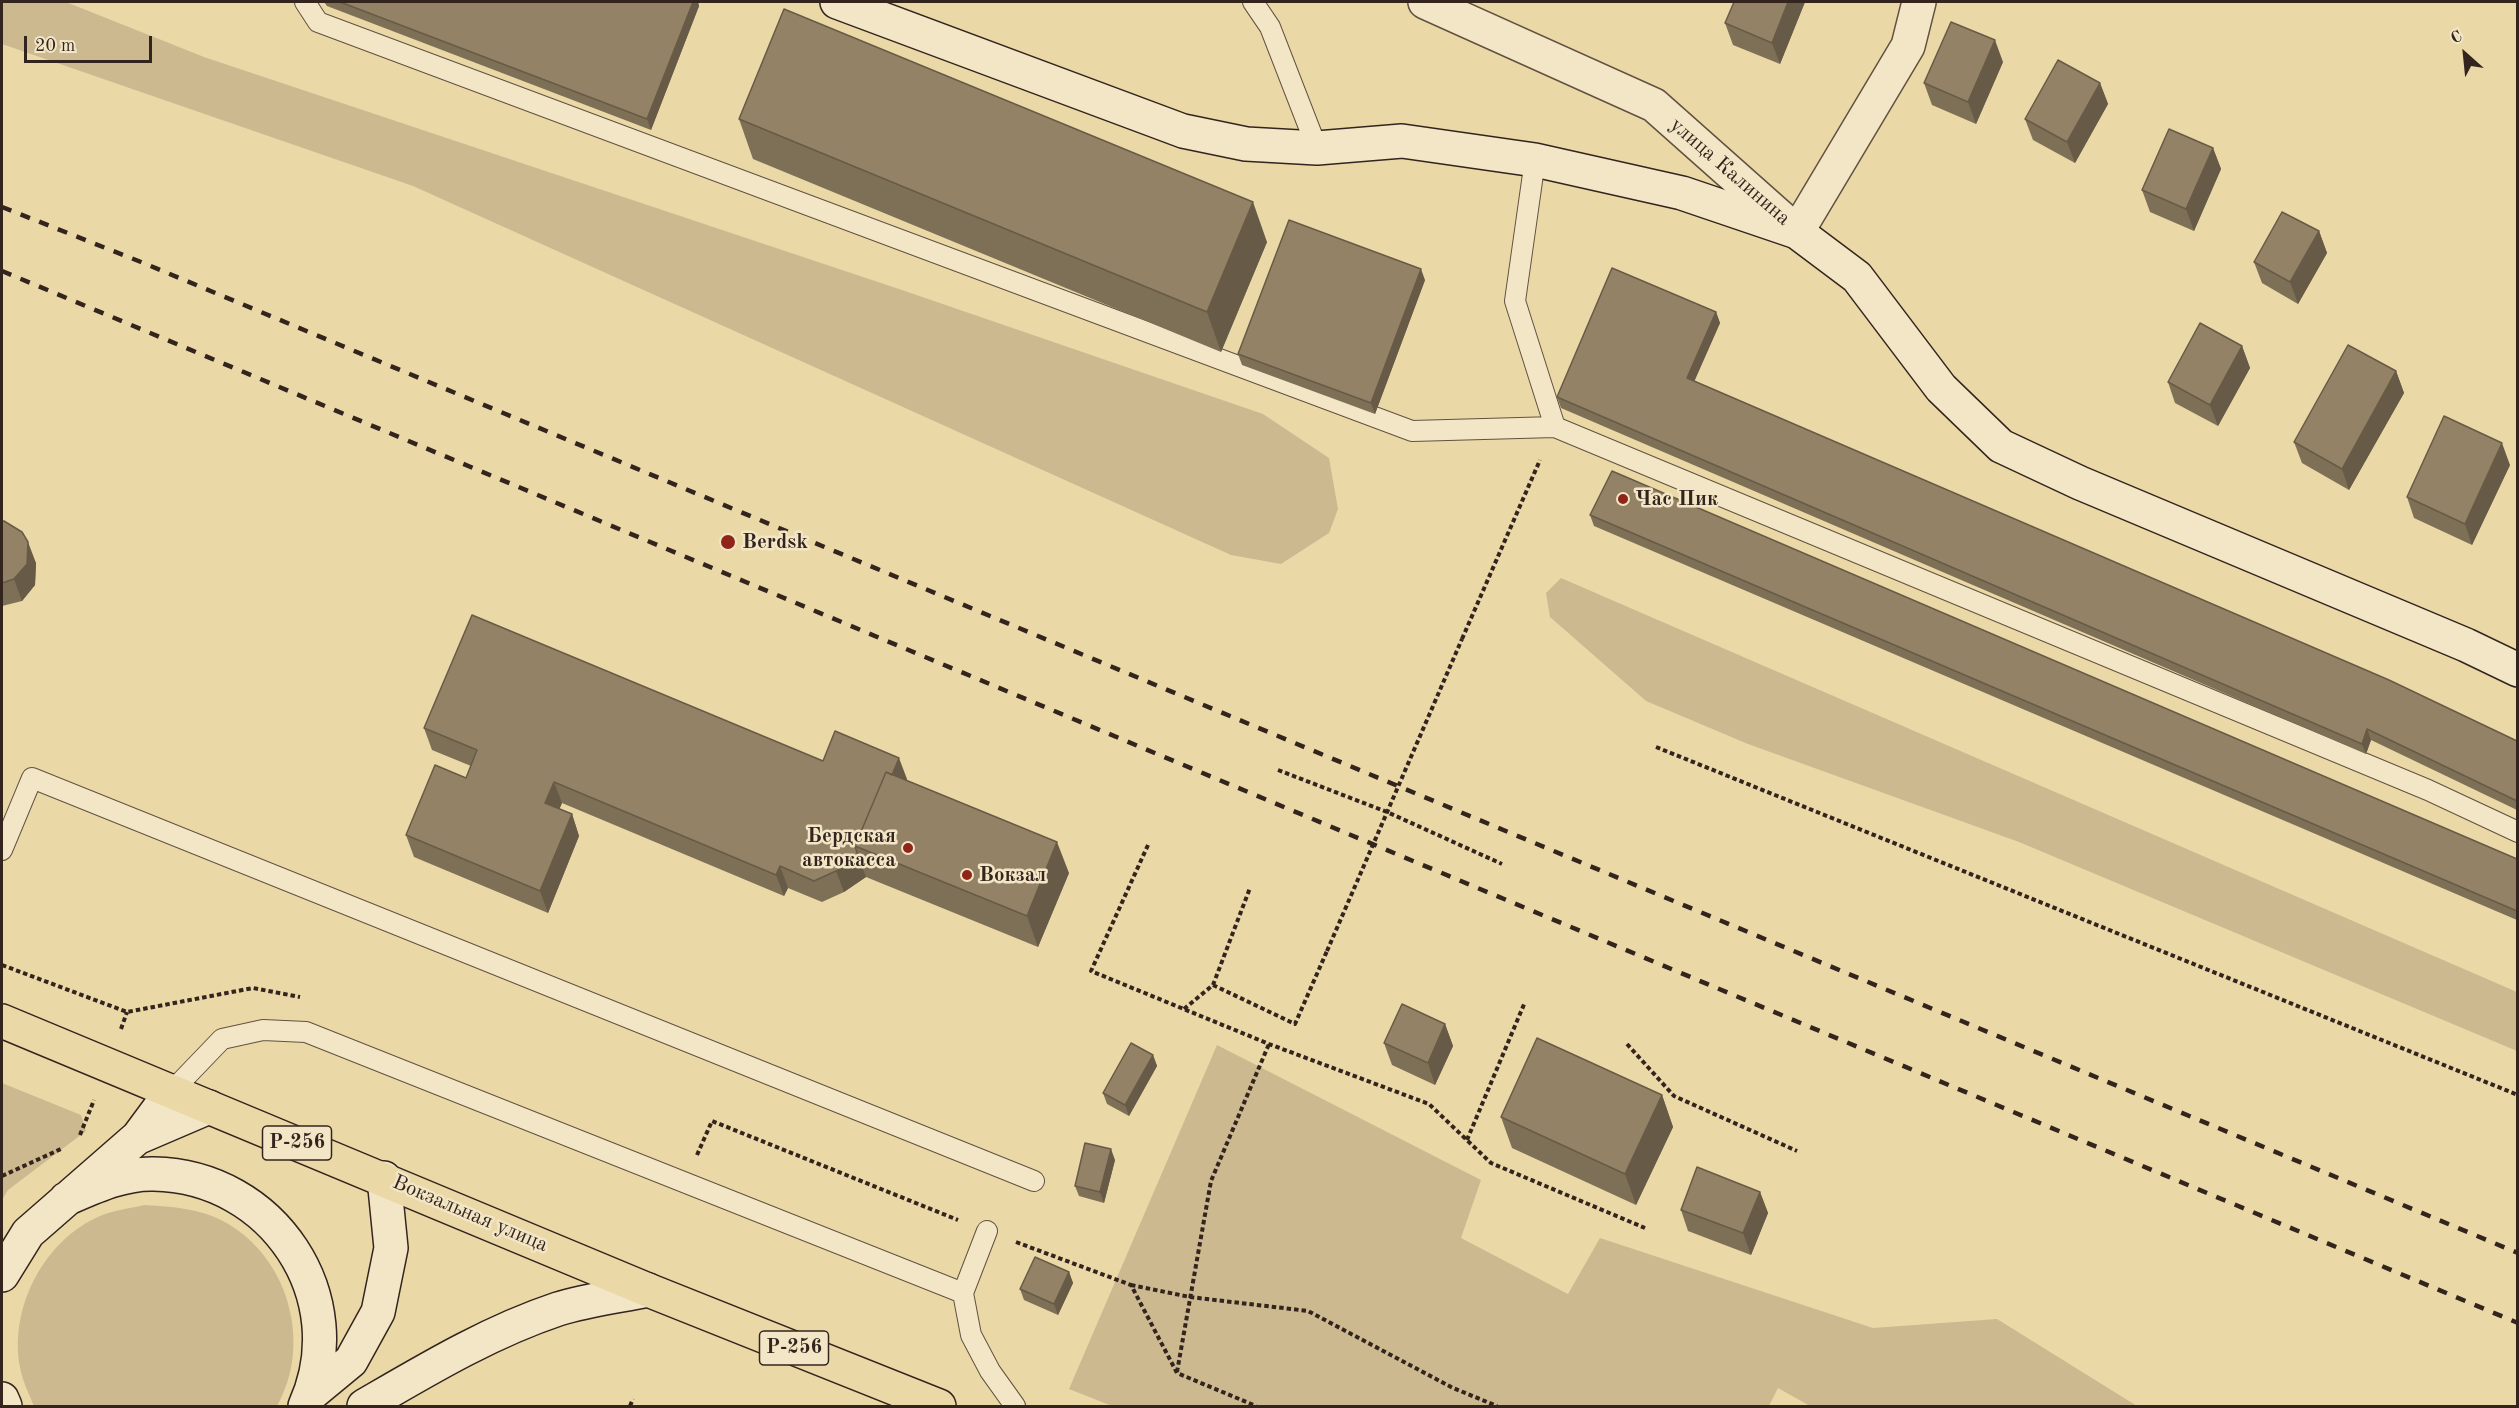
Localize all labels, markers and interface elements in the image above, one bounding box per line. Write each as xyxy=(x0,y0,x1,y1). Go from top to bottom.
scale bar xyxy=(27,24,154,62)
north arrow xyxy=(2435,24,2495,84)
text: С xyxy=(2448,28,2465,47)
text: 20 m xyxy=(35,37,75,55)
street label: улица Калинина xyxy=(1664,113,1796,231)
place label: Час Пик xyxy=(1635,486,1718,512)
marker: Час Пик xyxy=(1616,492,1630,506)
place label: Berdsk xyxy=(742,529,808,555)
marker: Berdsk xyxy=(719,533,737,551)
place label: Бердская автокасса xyxy=(802,823,896,873)
marker: Бердская автокасса xyxy=(901,841,915,855)
place label: Вокзал xyxy=(979,862,1046,888)
marker: Вокзал xyxy=(960,868,974,882)
road number: Р-256 xyxy=(262,1126,332,1160)
street label: Вокзальная улица xyxy=(388,1170,552,1258)
road number: Р-256 xyxy=(760,1331,828,1365)

